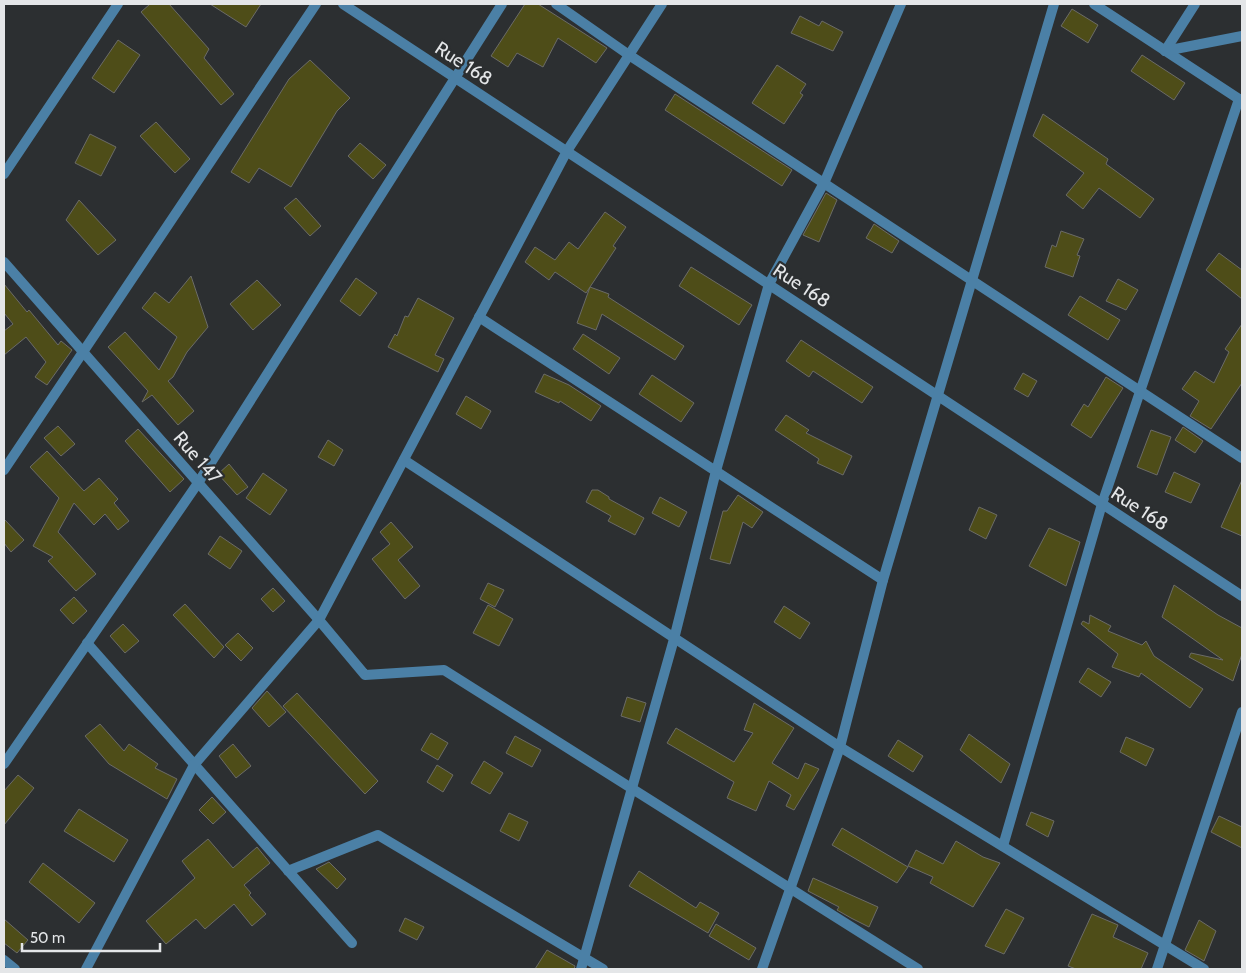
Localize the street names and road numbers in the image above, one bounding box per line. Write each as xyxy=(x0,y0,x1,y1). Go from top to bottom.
street label: Rue 168 xyxy=(431,36,497,90)
street label: Rue 168 xyxy=(769,258,835,312)
street label: Rue 147 xyxy=(169,426,227,489)
street label: Rue 168 xyxy=(1107,481,1173,535)

